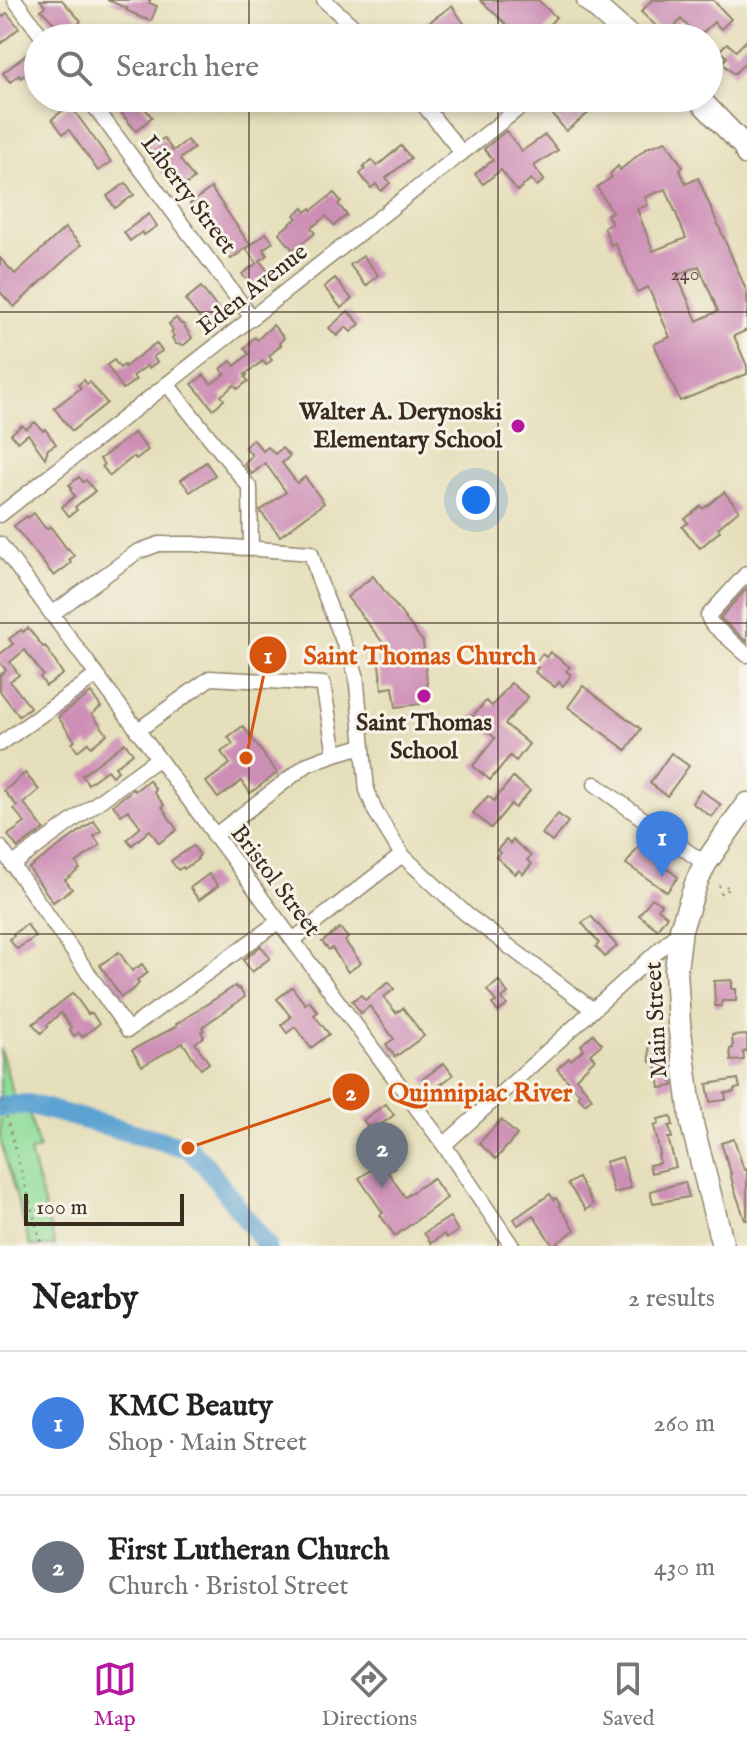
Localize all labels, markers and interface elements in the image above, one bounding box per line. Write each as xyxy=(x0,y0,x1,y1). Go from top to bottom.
search box xyxy=(24,24,723,112)
icon: search xyxy=(52,46,96,90)
text: Search here xyxy=(116,49,259,87)
street label: Liberty Street xyxy=(133,129,243,261)
street label: Eden Avenue xyxy=(192,237,314,343)
house number: 240 xyxy=(670,262,700,287)
place label: Walter A. Derynoski Elementary School xyxy=(298,397,503,456)
marker: Walter A. Derynoski Elementary School xyxy=(509,417,527,435)
your location xyxy=(456,480,496,520)
callout: Saint Thomas Church xyxy=(248,630,553,680)
text: Saint Thomas Church xyxy=(303,640,538,673)
text: 1 xyxy=(264,641,273,672)
marker: Saint Thomas School xyxy=(415,687,433,705)
place label: Saint Thomas School xyxy=(356,708,492,767)
pin: 1 xyxy=(636,811,688,877)
street label: Bristol Street xyxy=(223,819,327,943)
street label: Main Street xyxy=(638,961,676,1079)
callout: Quinnipiac River xyxy=(331,1067,588,1117)
text: Quinnipiac River xyxy=(388,1077,573,1110)
text: 2 xyxy=(345,1078,357,1109)
pin: 2 xyxy=(356,1122,408,1188)
scale bar xyxy=(24,1190,184,1226)
text: 100 m xyxy=(36,1194,88,1222)
text: Nearby xyxy=(32,1277,138,1320)
text: 2 results xyxy=(628,1282,715,1315)
text: KMC Beauty xyxy=(108,1388,273,1426)
text: 1 xyxy=(53,1407,63,1440)
text: 260 m xyxy=(653,1407,715,1440)
text: Shop · Main Street xyxy=(108,1426,307,1459)
text: First Lutheran Church xyxy=(108,1532,389,1570)
text: 2 xyxy=(52,1551,64,1584)
text: 430 m xyxy=(654,1551,715,1584)
text: Church · Bristol Street xyxy=(108,1570,348,1603)
tab: Map xyxy=(93,1657,137,1733)
tab: Directions xyxy=(322,1657,417,1733)
tab: Saved xyxy=(602,1657,654,1733)

